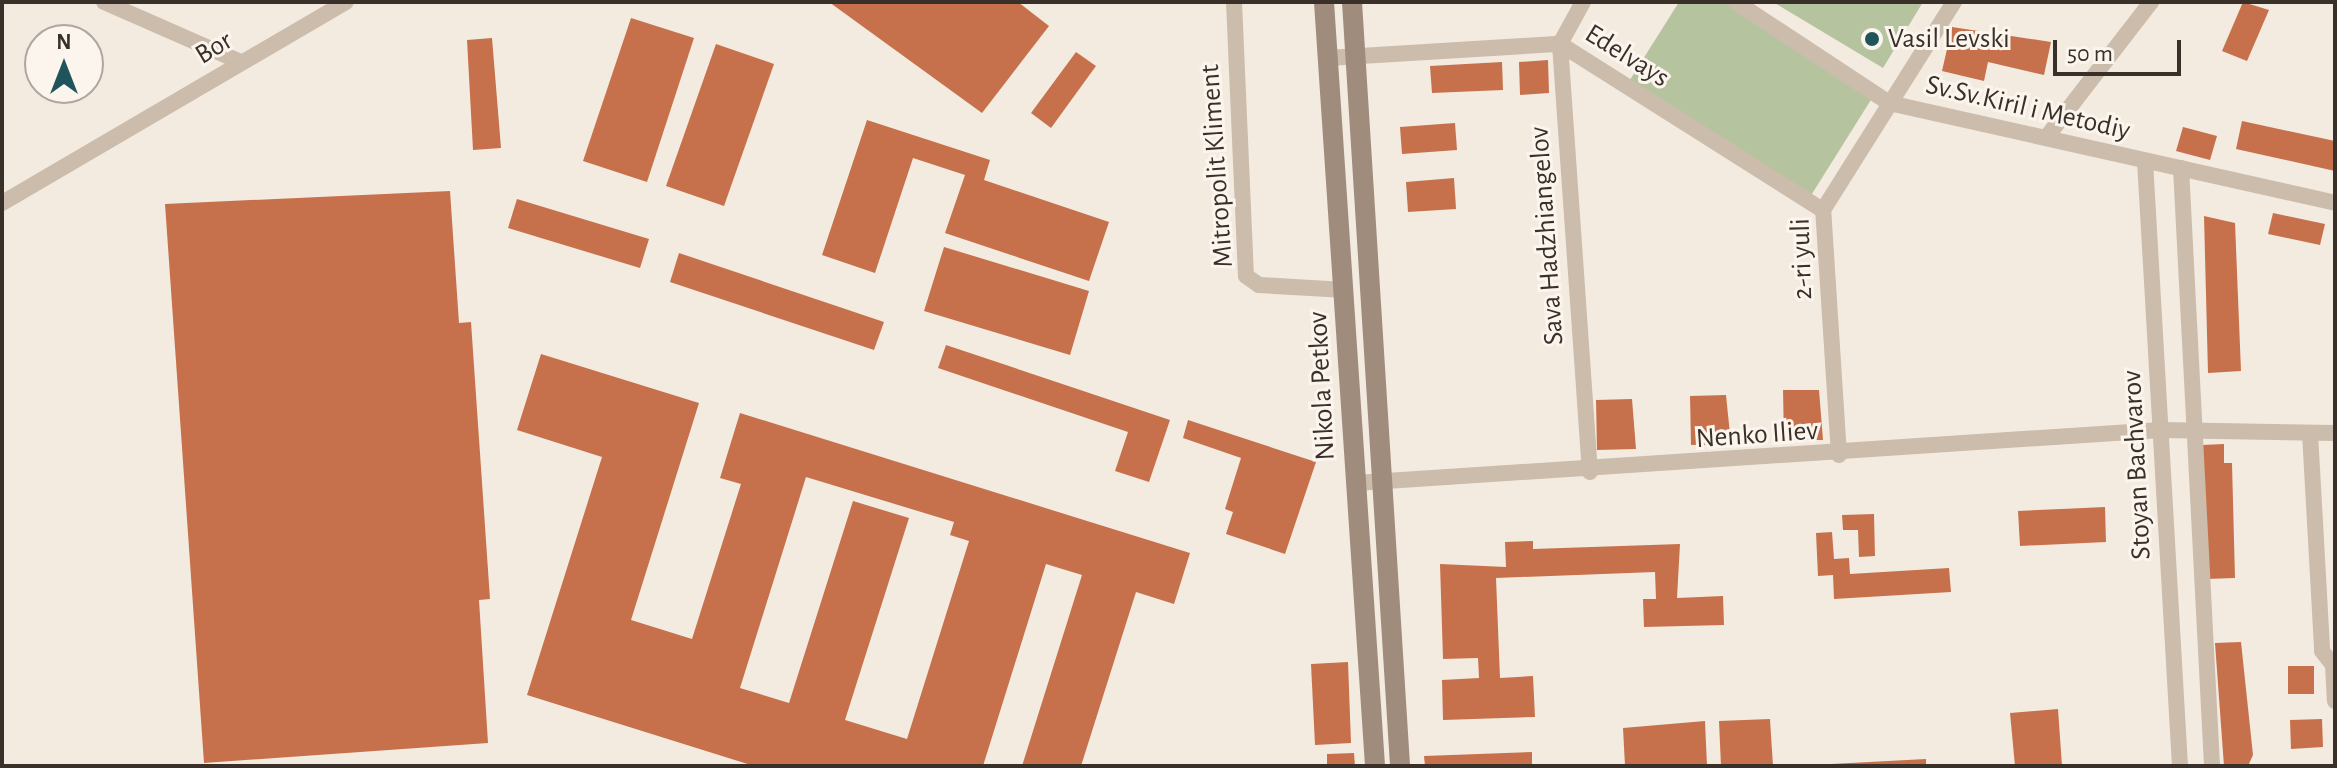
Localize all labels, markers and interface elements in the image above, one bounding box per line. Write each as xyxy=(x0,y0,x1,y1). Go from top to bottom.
street label: Edelvays xyxy=(1579,17,1675,95)
place label: Vasil Levski xyxy=(1888,22,2010,56)
north arrow xyxy=(24,24,104,104)
street label: Bor xyxy=(189,24,239,72)
scale bar xyxy=(2057,24,2185,74)
marker: Vasil Levski xyxy=(1863,30,1881,48)
text: N xyxy=(56,31,72,53)
text: 50 m xyxy=(2067,42,2113,66)
street label: Mitropolit Kliment xyxy=(1193,63,1241,269)
street label: Sv.Sv.Kiril i Metodiy xyxy=(1923,68,2133,148)
street label: Sava Hadzhiangelov xyxy=(1523,126,1571,346)
street label: 2-ri yuli xyxy=(1784,218,1820,300)
street label: Nikola Petkov xyxy=(1301,311,1343,461)
street label: Stoyan Bachvarov xyxy=(2115,370,2159,560)
street label: Nenko Iliev xyxy=(1695,414,1819,456)

